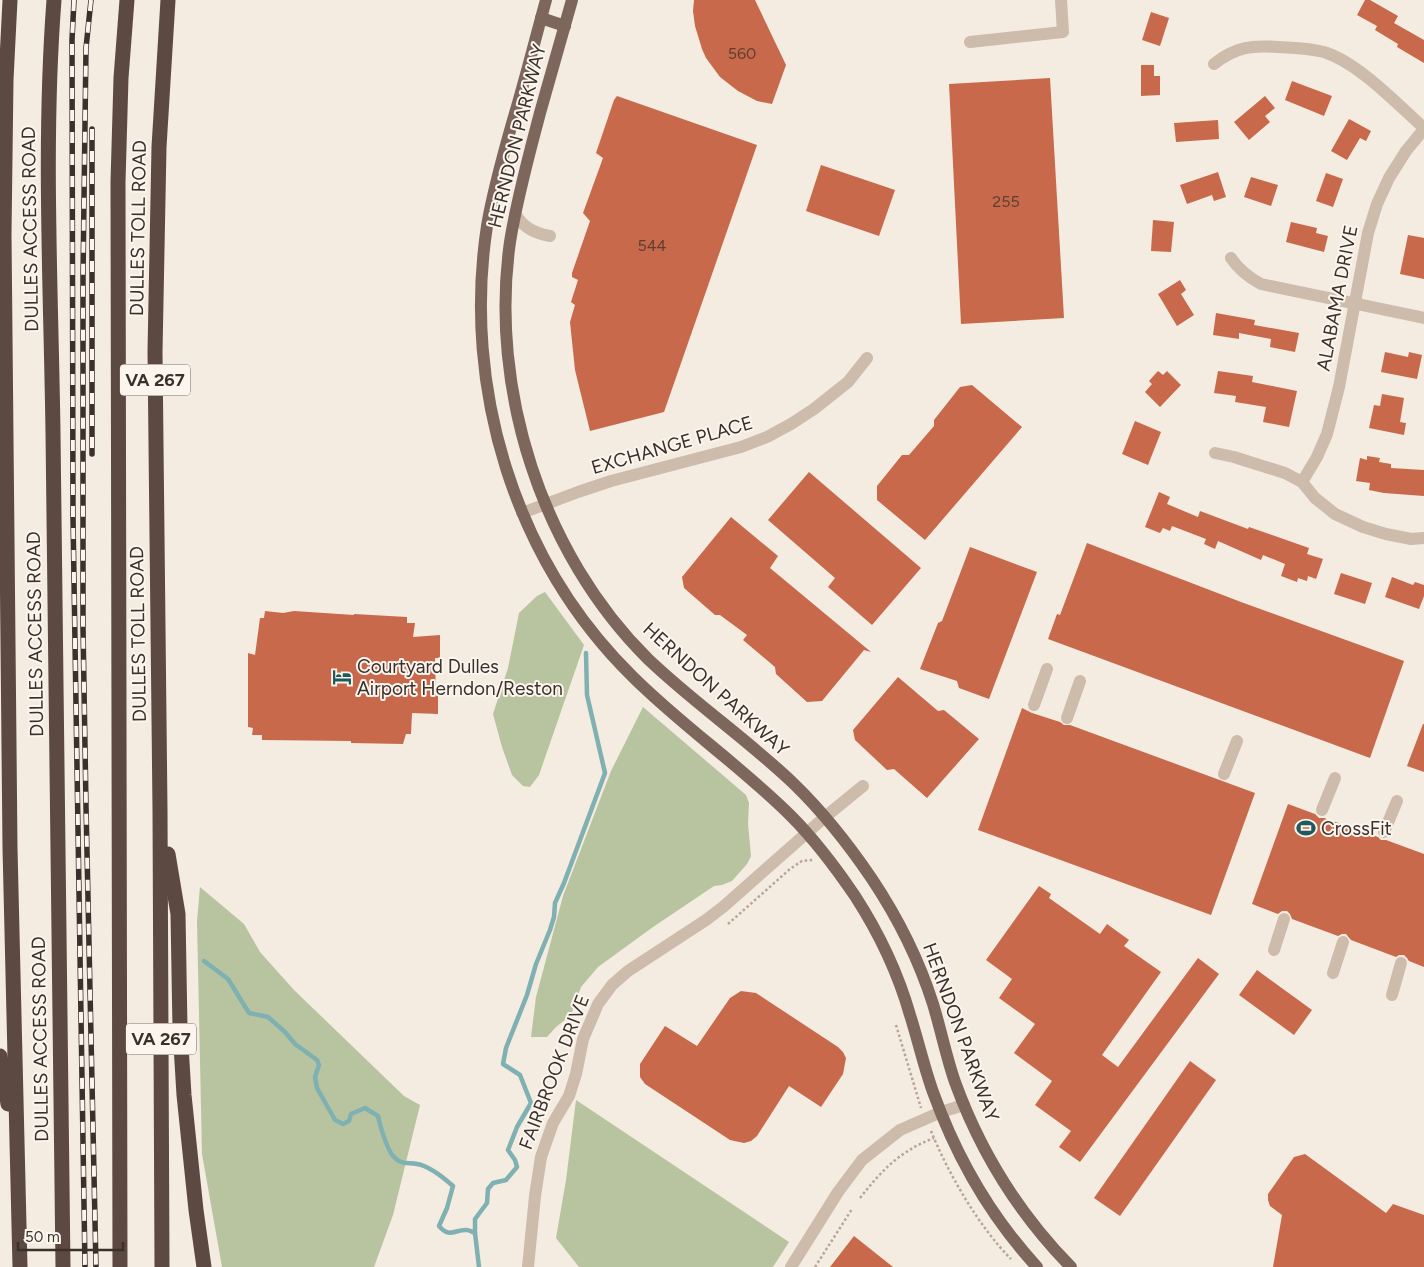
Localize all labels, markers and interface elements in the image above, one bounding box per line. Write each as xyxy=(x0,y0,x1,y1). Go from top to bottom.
street label: HERNDON PARKWAY xyxy=(483,41,551,230)
house number: 560 xyxy=(728,44,756,63)
street label: DULLES ACCESS ROAD xyxy=(17,126,43,332)
street label: DULLES TOLL ROAD xyxy=(125,140,151,316)
house number: 255 xyxy=(992,192,1020,211)
street label: ALABAMA DRIVE xyxy=(1312,223,1362,373)
house number: 544 xyxy=(637,236,667,255)
road number: VA 267 xyxy=(120,364,190,396)
street label: EXCHANGE PLACE xyxy=(589,411,755,479)
street label: DULLES ACCESS ROAD xyxy=(22,531,48,737)
street label: DULLES TOLL ROAD xyxy=(125,546,151,722)
street label: HERNDON PARKWAY xyxy=(638,617,794,761)
place label: Courtyard Dulles Airport Herndon/Reston xyxy=(357,655,563,700)
hotel icon: Courtyard Dulles Airport Herndon/Reston xyxy=(331,666,353,688)
sports icon: CrossFit xyxy=(1295,817,1317,839)
place label: CrossFit xyxy=(1321,817,1392,840)
street label: DULLES ACCESS ROAD xyxy=(27,936,53,1142)
street label: HERNDON PARKWAY xyxy=(918,940,1004,1125)
street label: FAIRBROOK DRIVE xyxy=(514,991,594,1153)
road number: VA 267 xyxy=(126,1024,196,1054)
scale bar xyxy=(18,1220,122,1252)
text: 50 m xyxy=(25,1228,60,1246)

